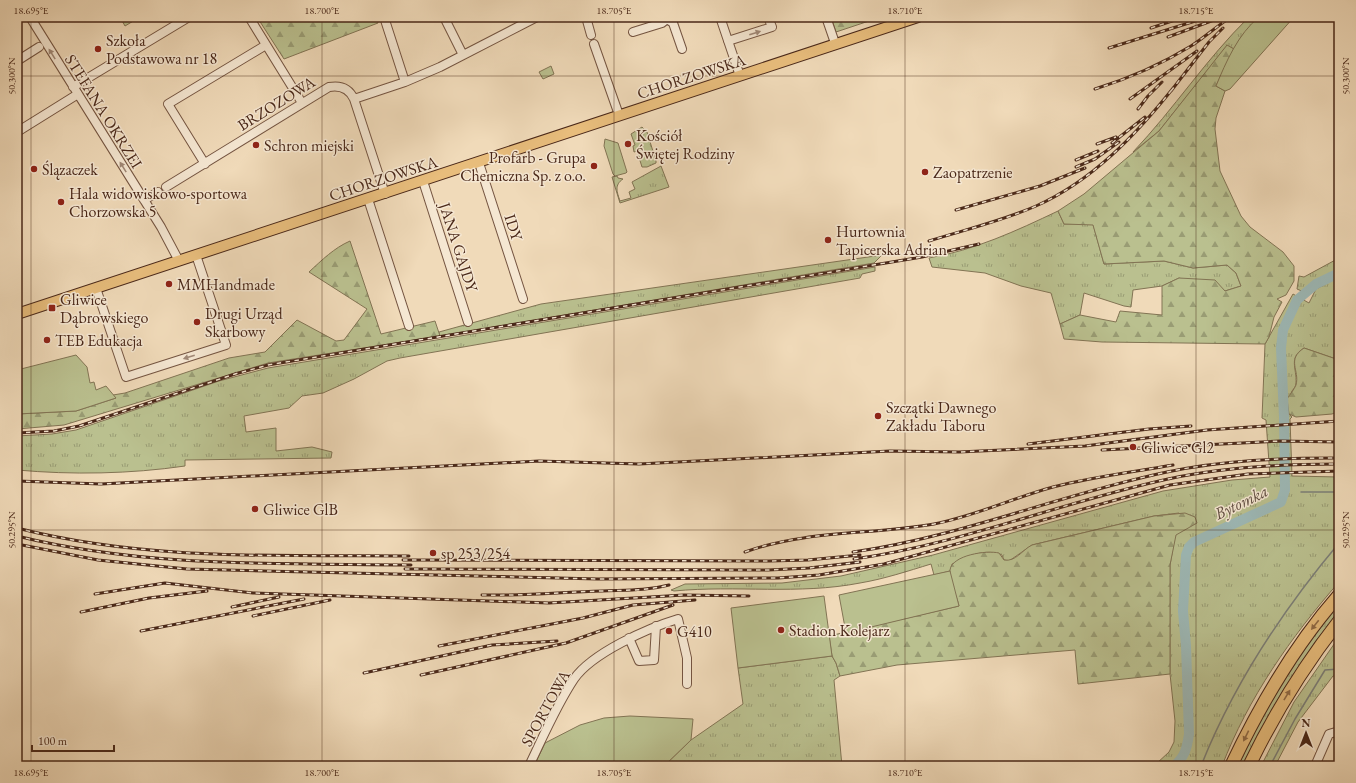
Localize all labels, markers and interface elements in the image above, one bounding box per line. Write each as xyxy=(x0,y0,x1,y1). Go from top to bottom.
text: 18.695°E xyxy=(14,4,49,17)
text: 18.700°E xyxy=(305,4,340,17)
text: 18.705°E xyxy=(597,4,632,17)
text: 18.710°E xyxy=(888,4,923,17)
text: 18.715°E xyxy=(1179,4,1214,17)
one-way arrow xyxy=(749,29,761,35)
place label: Szkoła Podstawowa nr 18 xyxy=(106,30,218,69)
marker: Szkoła Podstawowa nr 18 xyxy=(93,44,103,54)
one-way arrow xyxy=(49,48,56,60)
street label: CHORZOWSKA xyxy=(634,49,749,104)
street label: STEFANA OKRZEI xyxy=(60,50,147,173)
text: 50.300°N xyxy=(5,57,18,95)
text: 50.300°N xyxy=(1339,57,1352,95)
street label: BRZOZOWA xyxy=(234,71,320,136)
place label: Kościół Świętej Rodziny xyxy=(636,125,736,164)
place label: Schron miejski xyxy=(264,135,354,156)
marker: Kościół Świętej Rodziny xyxy=(623,139,633,149)
marker: Schron miejski xyxy=(251,140,261,150)
place label: Profarb - Grupa Chemiczna Sp. z o.o. xyxy=(460,147,587,186)
street label: CHORZOWSKA xyxy=(326,151,441,206)
place label: Ślązaczek xyxy=(42,159,98,180)
marker: Profarb - Grupa Chemiczna Sp. z o.o. xyxy=(589,161,599,171)
one-way arrow xyxy=(119,162,127,172)
place label: Zaopatrzenie xyxy=(933,162,1013,183)
marker: Ślązaczek xyxy=(29,164,39,174)
marker: Zaopatrzenie xyxy=(920,167,930,177)
place label: Hala widowiskowo-sportowa Chorzowska 5 xyxy=(69,183,248,222)
marker: Hala widowiskowo-sportowa Chorzowska 5 xyxy=(56,197,66,207)
street label: JANA GAJDY xyxy=(434,198,483,295)
street label: IDY xyxy=(499,211,528,244)
place label: Hurtownia Tapicerska Adrian xyxy=(836,221,947,260)
marker: Hurtownia Tapicerska Adrian xyxy=(823,235,833,245)
place label: MMHandmade xyxy=(177,274,275,295)
marker: MMHandmade xyxy=(164,279,174,289)
place label: Gliwice Dąbrowskiego xyxy=(60,289,148,328)
marker: Gliwice Dąbrowskiego xyxy=(47,303,57,313)
place label: Drugi Urząd Skarbowy xyxy=(205,303,283,342)
marker: Drugi Urząd Skarbowy xyxy=(192,317,202,327)
place label: TEB Edukacja xyxy=(55,330,143,351)
marker: TEB Edukacja xyxy=(42,335,52,345)
one-way arrow xyxy=(183,354,195,360)
place label: Szczątki Dawnego Zakładu Taboru xyxy=(886,397,996,436)
marker: Szczątki Dawnego Zakładu Taboru xyxy=(873,411,883,421)
place label: Gliwice Gl2 xyxy=(1141,437,1214,458)
marker: Gliwice Gl2 xyxy=(1128,442,1138,452)
water label: Bytomka xyxy=(1210,480,1272,525)
place label: Gliwice GlB xyxy=(263,499,338,520)
marker: Gliwice GlB xyxy=(250,504,260,514)
text: 50.295°N xyxy=(5,511,18,549)
text: 50.295°N xyxy=(1339,511,1352,549)
place label: sp 253/254 xyxy=(441,543,510,564)
marker: sp 253/254 xyxy=(428,548,438,558)
place label: Stadion Kolejarz xyxy=(789,620,889,641)
one-way arrow xyxy=(1310,620,1319,631)
place label: G410 xyxy=(677,621,712,642)
marker: Stadion Kolejarz xyxy=(776,625,786,635)
marker: G410 xyxy=(664,626,674,636)
street label: SPORTOWA xyxy=(516,666,575,750)
one-way arrow xyxy=(1284,689,1291,701)
north arrow xyxy=(1286,713,1326,753)
text: N xyxy=(1302,716,1311,730)
scale bar xyxy=(32,727,114,753)
one-way arrow xyxy=(1243,730,1249,741)
text: 100 m xyxy=(38,733,68,749)
text: 18.695°E xyxy=(14,766,49,779)
text: 18.700°E xyxy=(305,766,340,779)
text: 18.705°E xyxy=(597,766,632,779)
text: 18.710°E xyxy=(888,766,923,779)
text: 18.715°E xyxy=(1179,766,1214,779)

